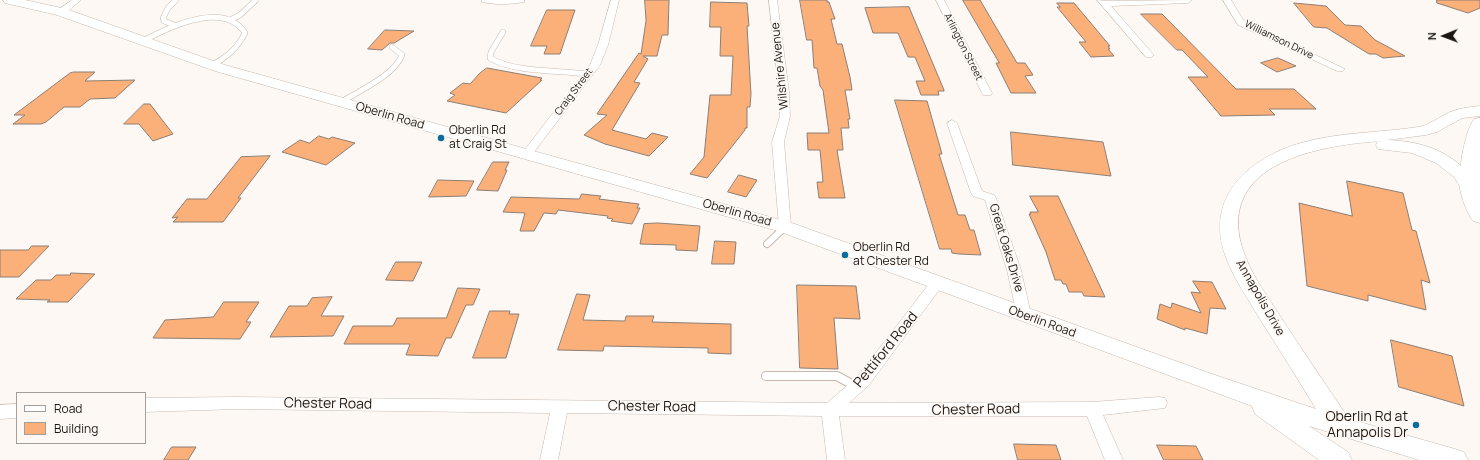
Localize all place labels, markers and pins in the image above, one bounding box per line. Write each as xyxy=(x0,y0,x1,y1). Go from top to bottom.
place label: Oberlin Rd at Craig St xyxy=(449,124,507,152)
marker: Oberlin Rd at Craig St xyxy=(436,133,446,143)
place label: Oberlin Rd at Chester Rd xyxy=(853,241,929,269)
marker: Oberlin Rd at Chester Rd xyxy=(840,250,850,260)
place label: Oberlin Rd at Annapolis Dr xyxy=(1325,409,1408,442)
marker: Oberlin Rd at Annapolis Dr xyxy=(1411,420,1421,430)

